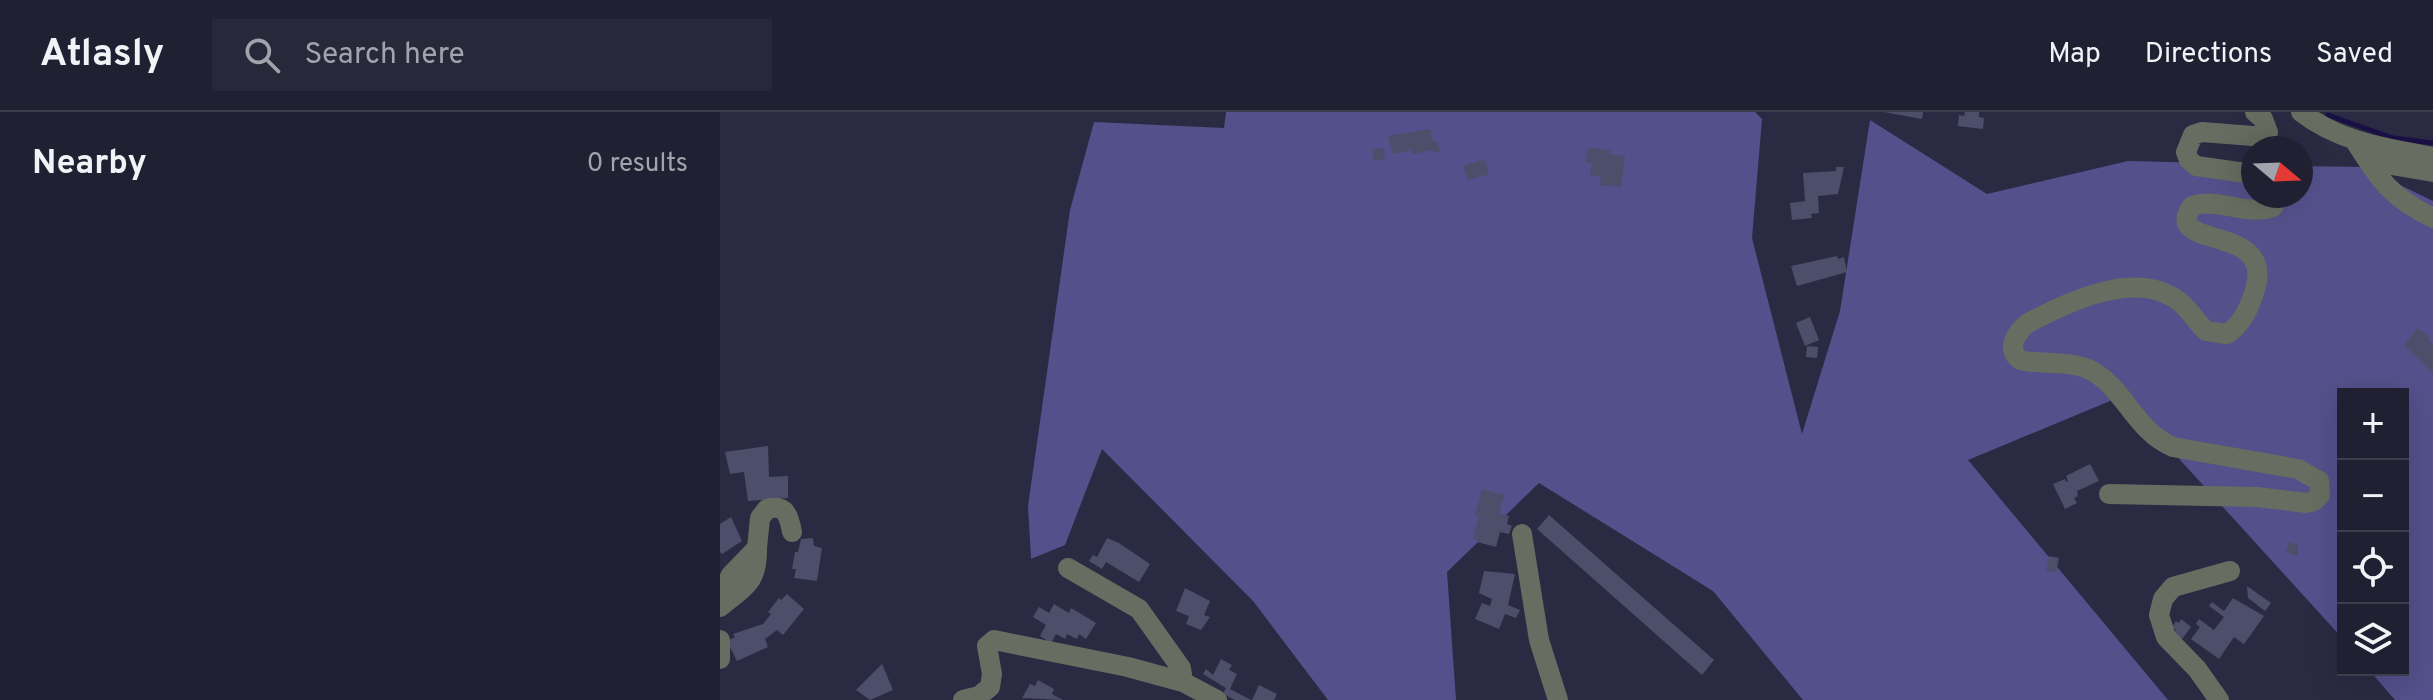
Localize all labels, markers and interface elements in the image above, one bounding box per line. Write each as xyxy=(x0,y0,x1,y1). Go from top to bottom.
search box xyxy=(212,19,772,91)
text: Atlasly xyxy=(40,31,164,80)
icon: search xyxy=(240,33,284,77)
text: Search here xyxy=(304,37,465,74)
text: Map xyxy=(2048,37,2101,73)
text: Directions xyxy=(2145,37,2272,73)
text: Saved xyxy=(2316,37,2393,73)
north arrow xyxy=(2241,136,2313,208)
text: Nearby xyxy=(32,143,147,186)
text: 0 results xyxy=(587,148,688,181)
map controls xyxy=(2337,388,2409,676)
button: + xyxy=(2337,388,2409,460)
button: − xyxy=(2337,460,2409,532)
button: locate xyxy=(2337,532,2409,604)
button: layers xyxy=(2337,604,2409,676)

